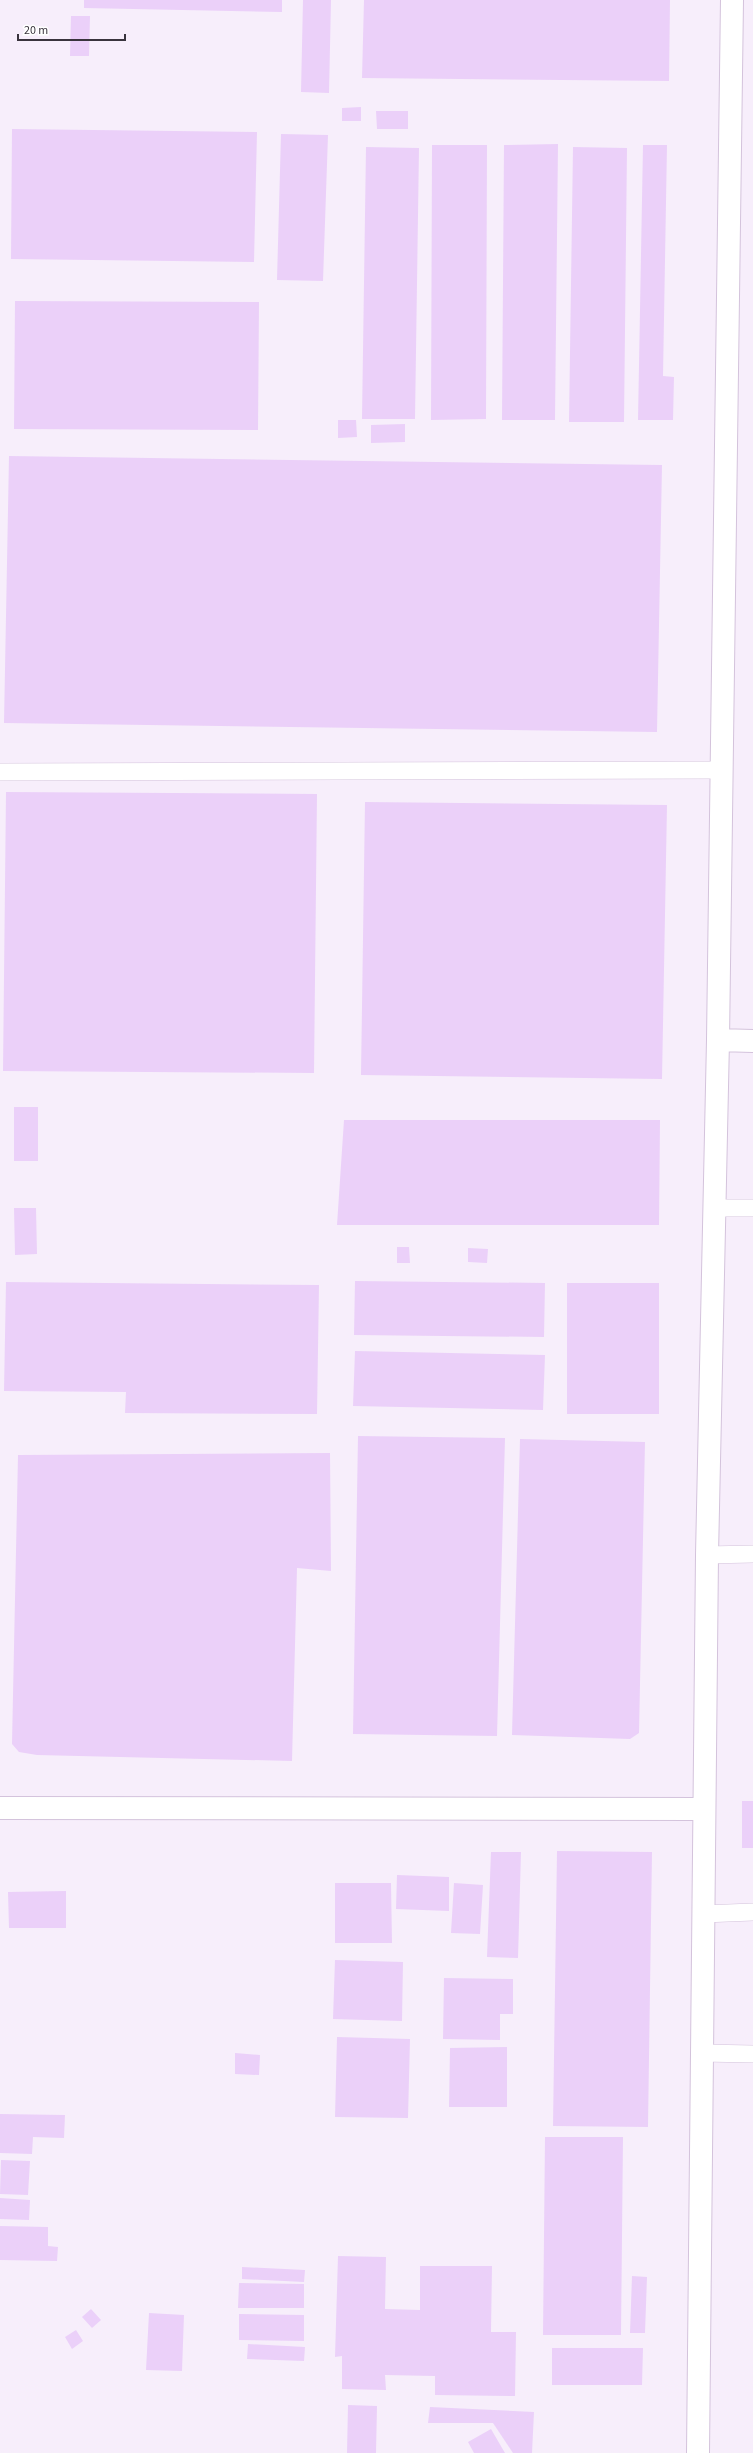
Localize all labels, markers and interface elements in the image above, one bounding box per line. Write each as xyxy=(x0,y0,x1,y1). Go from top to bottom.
scale bar xyxy=(18,16,125,42)
text: 20 m xyxy=(24,22,48,39)

